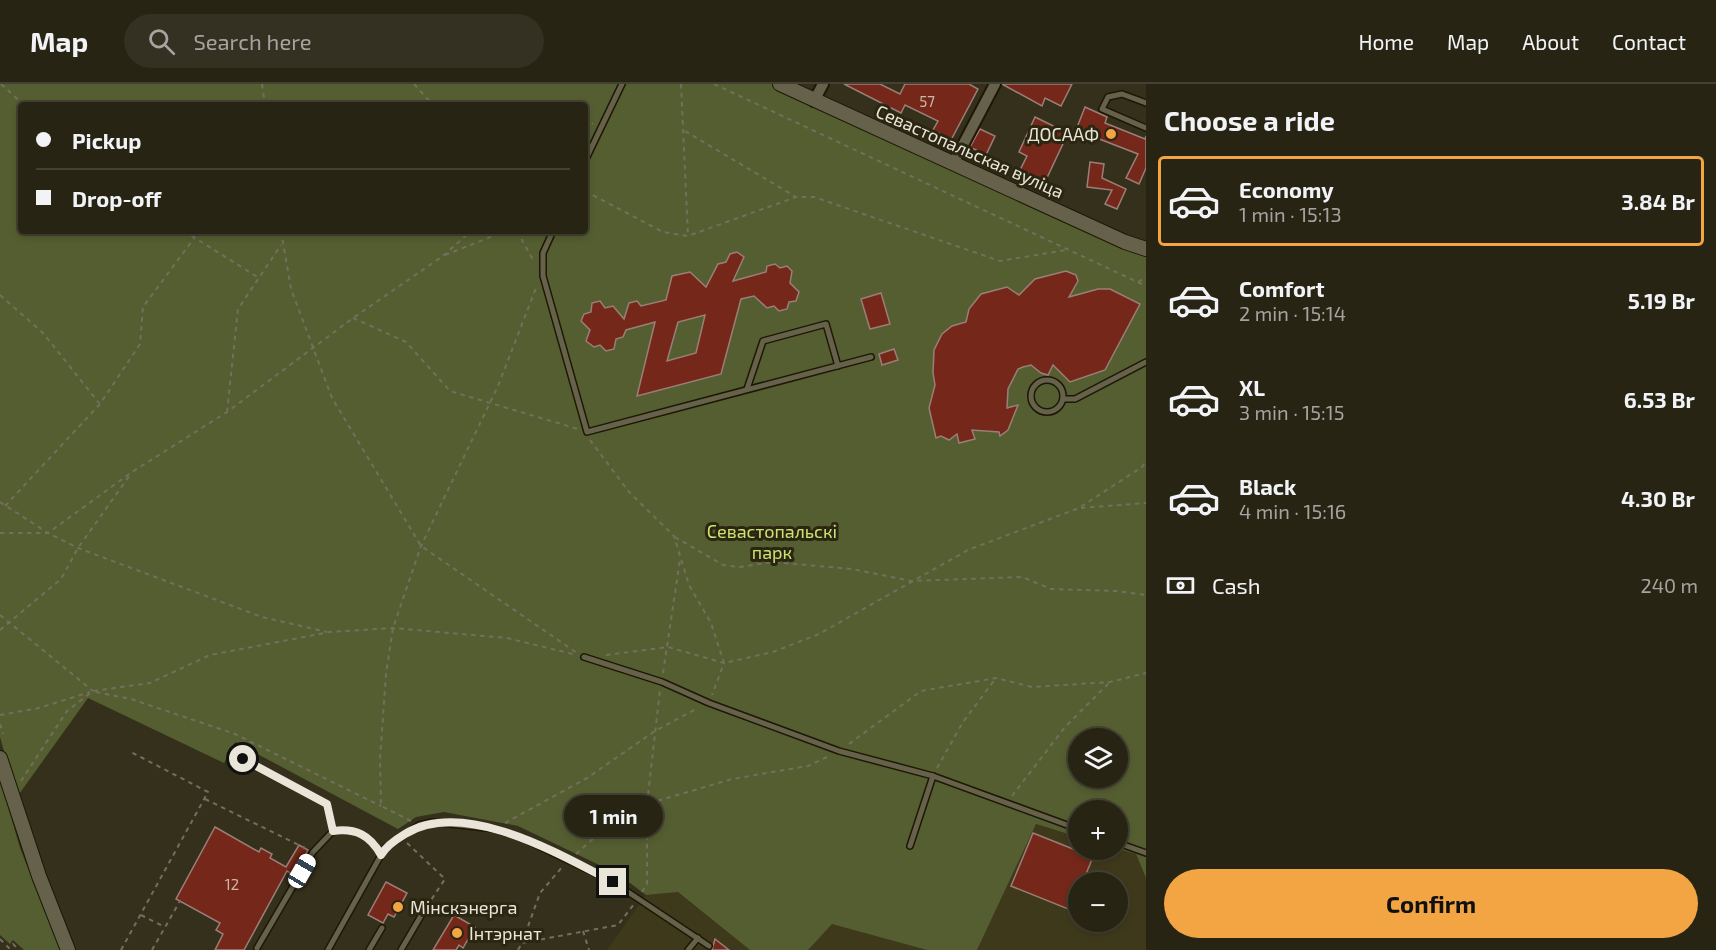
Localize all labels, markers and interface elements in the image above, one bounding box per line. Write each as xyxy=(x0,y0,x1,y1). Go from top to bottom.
search box xyxy=(124,14,544,68)
text: Map xyxy=(30,24,88,58)
icon: search xyxy=(145,25,178,58)
text: Search here xyxy=(193,28,312,54)
text: Home xyxy=(1358,29,1414,54)
text: Map xyxy=(1447,29,1489,54)
text: About xyxy=(1522,29,1579,54)
text: Contact xyxy=(1612,29,1686,54)
house number: 57 xyxy=(919,92,935,110)
street label: Севастопальская вуліца xyxy=(873,100,1067,202)
text: Choose a ride xyxy=(1164,104,1335,136)
place label: ДОСААФ xyxy=(1027,123,1099,145)
text: Pickup xyxy=(72,127,141,153)
marker: ДОСААФ xyxy=(1104,127,1118,141)
icon: car xyxy=(1167,174,1221,228)
text: Economy xyxy=(1239,176,1334,202)
text: Drop-off xyxy=(72,185,161,211)
text: 3.84 Br xyxy=(1621,188,1695,214)
text: 1 min · 15:13 xyxy=(1239,202,1342,226)
icon: car xyxy=(1167,273,1221,327)
text: Comfort xyxy=(1239,275,1324,301)
text: 5.19 Br xyxy=(1628,287,1695,313)
text: 2 min · 15:14 xyxy=(1239,301,1346,325)
icon: car xyxy=(1167,372,1221,426)
text: XL xyxy=(1239,374,1265,400)
text: 6.53 Br xyxy=(1624,386,1695,412)
text: 3 min · 15:15 xyxy=(1239,400,1344,424)
icon: car xyxy=(1167,471,1221,525)
text: Black xyxy=(1239,473,1296,499)
text: 4.30 Br xyxy=(1621,485,1695,511)
text: 4 min · 15:16 xyxy=(1239,499,1346,523)
park label: Севастопальскі парк xyxy=(707,520,837,563)
icon: cash xyxy=(1164,569,1197,602)
text: Cash xyxy=(1212,572,1261,598)
text: 240 m xyxy=(1640,573,1698,597)
map controls xyxy=(1068,728,1128,932)
button: layers xyxy=(1068,728,1128,788)
route start xyxy=(229,745,256,772)
callout: 1 min xyxy=(564,795,662,837)
button: + xyxy=(1068,800,1128,860)
text: 1 min xyxy=(589,804,638,828)
car xyxy=(285,851,319,891)
route end xyxy=(599,868,626,895)
button: Confirm xyxy=(1164,869,1698,938)
button: − xyxy=(1068,872,1128,932)
house number: 12 xyxy=(225,875,239,893)
place label: Мінскэнерга xyxy=(410,896,517,918)
marker: Мінскэнерга xyxy=(391,900,405,914)
place label: Інтэрнат xyxy=(469,922,542,944)
marker: Інтэрнат xyxy=(450,926,464,940)

